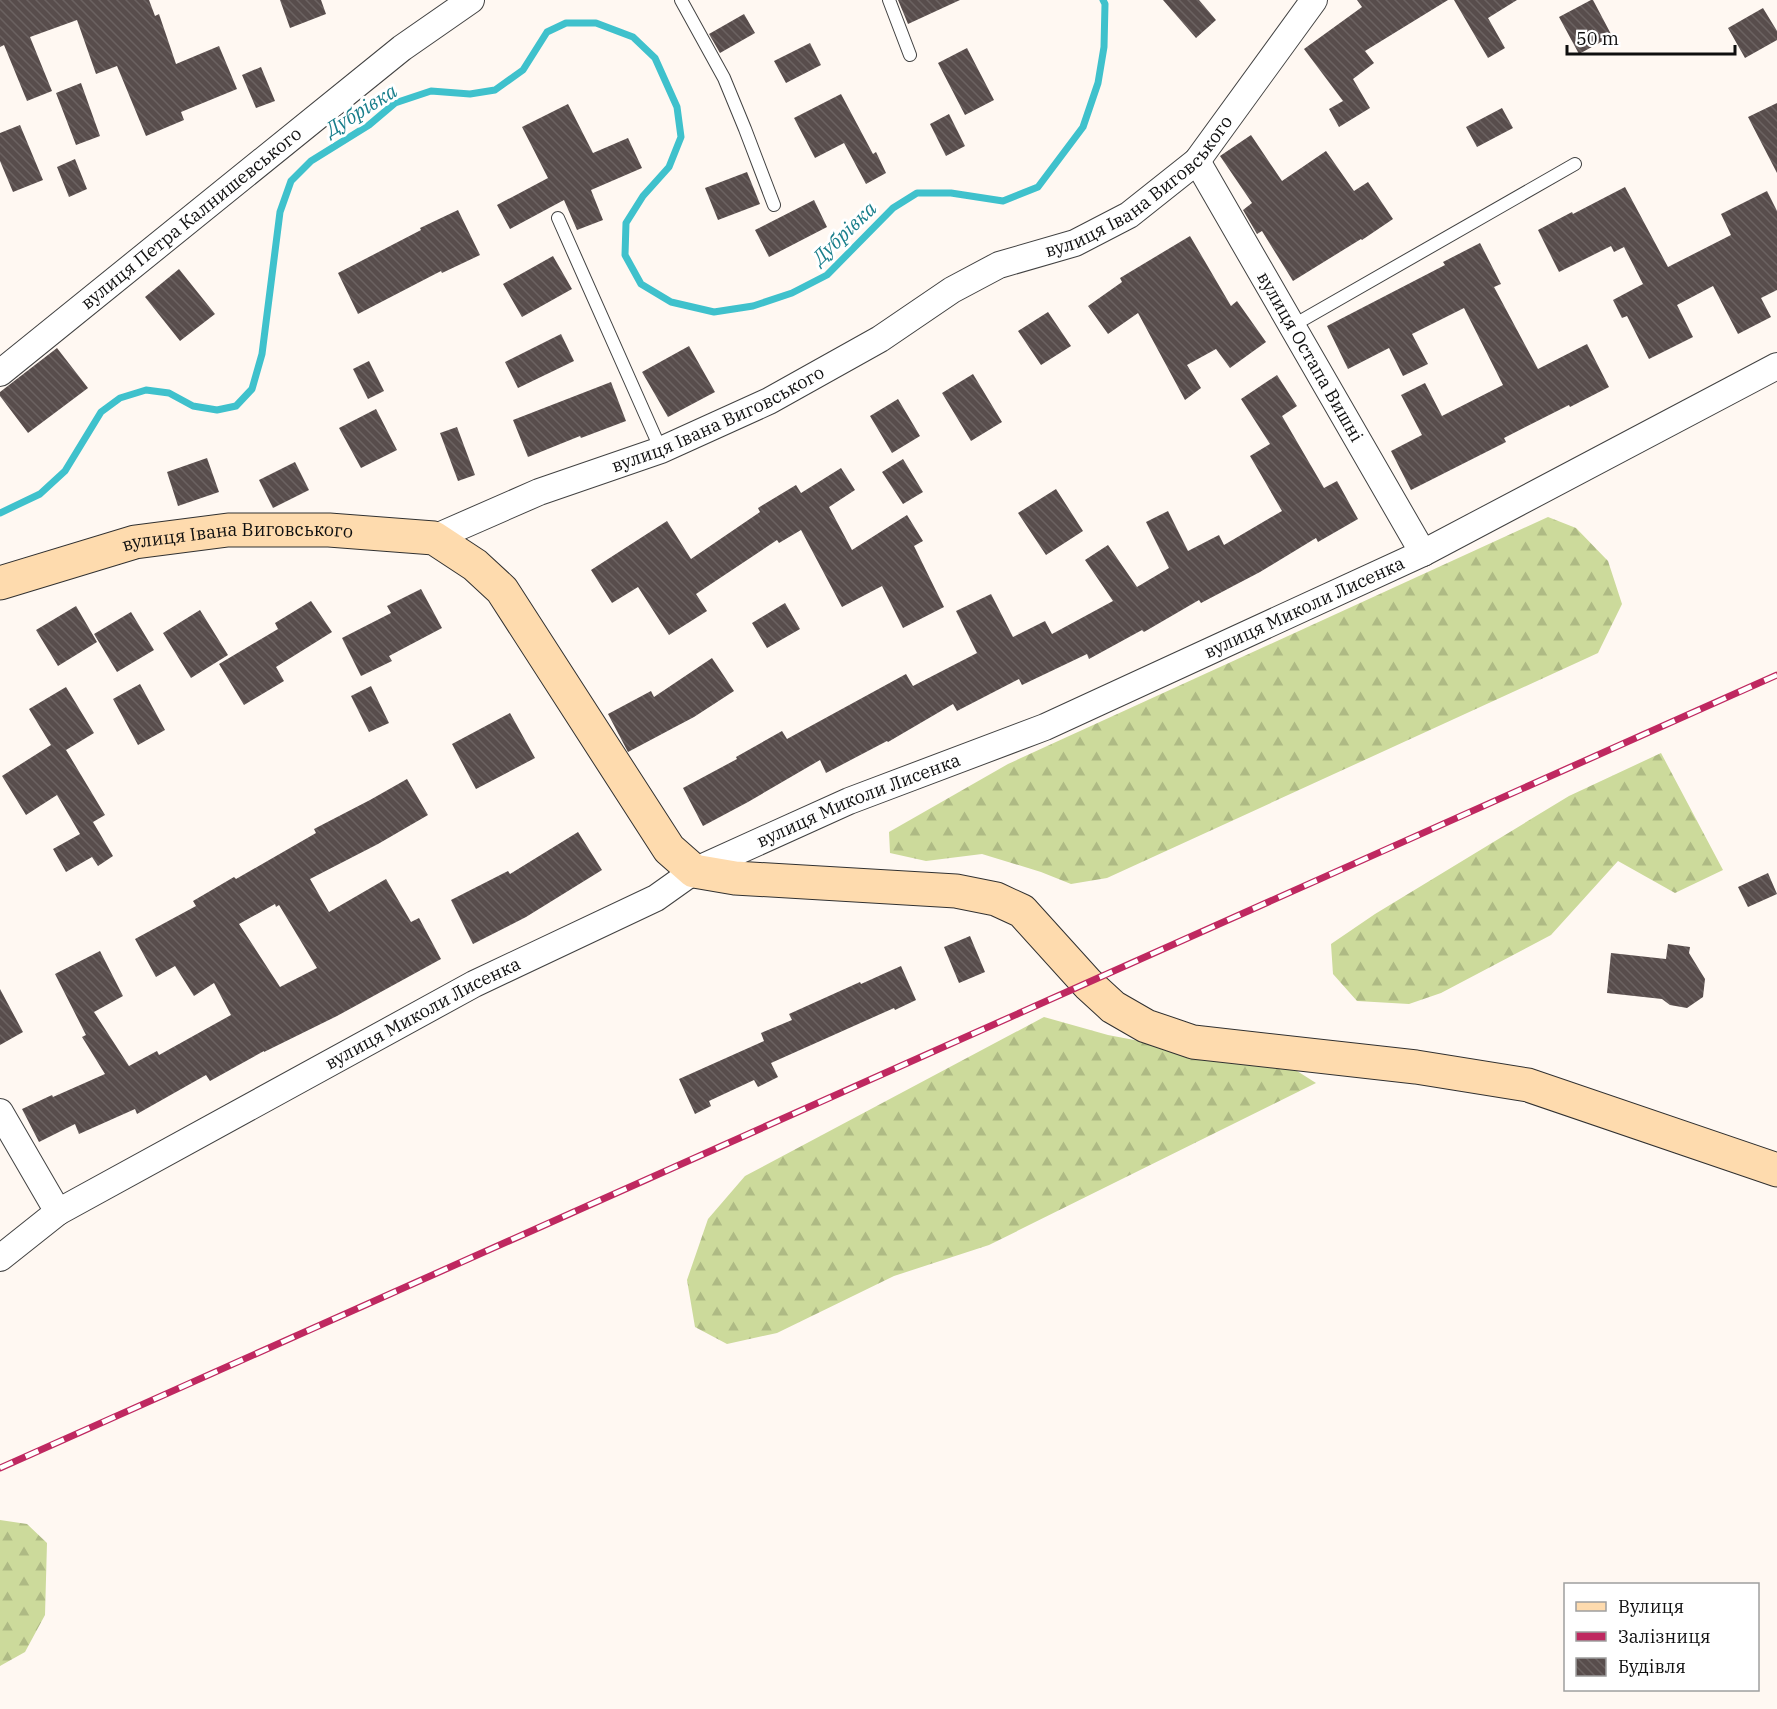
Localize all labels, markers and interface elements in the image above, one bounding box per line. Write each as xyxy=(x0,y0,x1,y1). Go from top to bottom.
scale bar xyxy=(1567,18,1735,56)
text: 50 m xyxy=(1576,27,1619,50)
water label: Дубрівка xyxy=(318,77,402,143)
street label: вулиця Івана Виговського xyxy=(1042,111,1237,262)
street label: вулиця Петра Калнишевського xyxy=(76,122,306,314)
water label: Дубрівка xyxy=(804,195,882,272)
street label: вулиця Остапа Вишні xyxy=(1252,267,1369,446)
street label: вулиця Івана Виговського xyxy=(608,360,828,477)
street label: вулиця Івана Виговського xyxy=(119,518,354,556)
street label: вулиця Миколи Лисенка xyxy=(1200,551,1408,663)
street label: вулиця Миколи Лисенка xyxy=(753,748,964,852)
street label: вулиця Миколи Лисенка xyxy=(321,952,524,1074)
legend xyxy=(1564,1583,1759,1691)
text: Вулиця xyxy=(1618,1595,1684,1618)
text: Залізниця xyxy=(1618,1625,1711,1648)
text: Будівля xyxy=(1618,1655,1686,1678)

